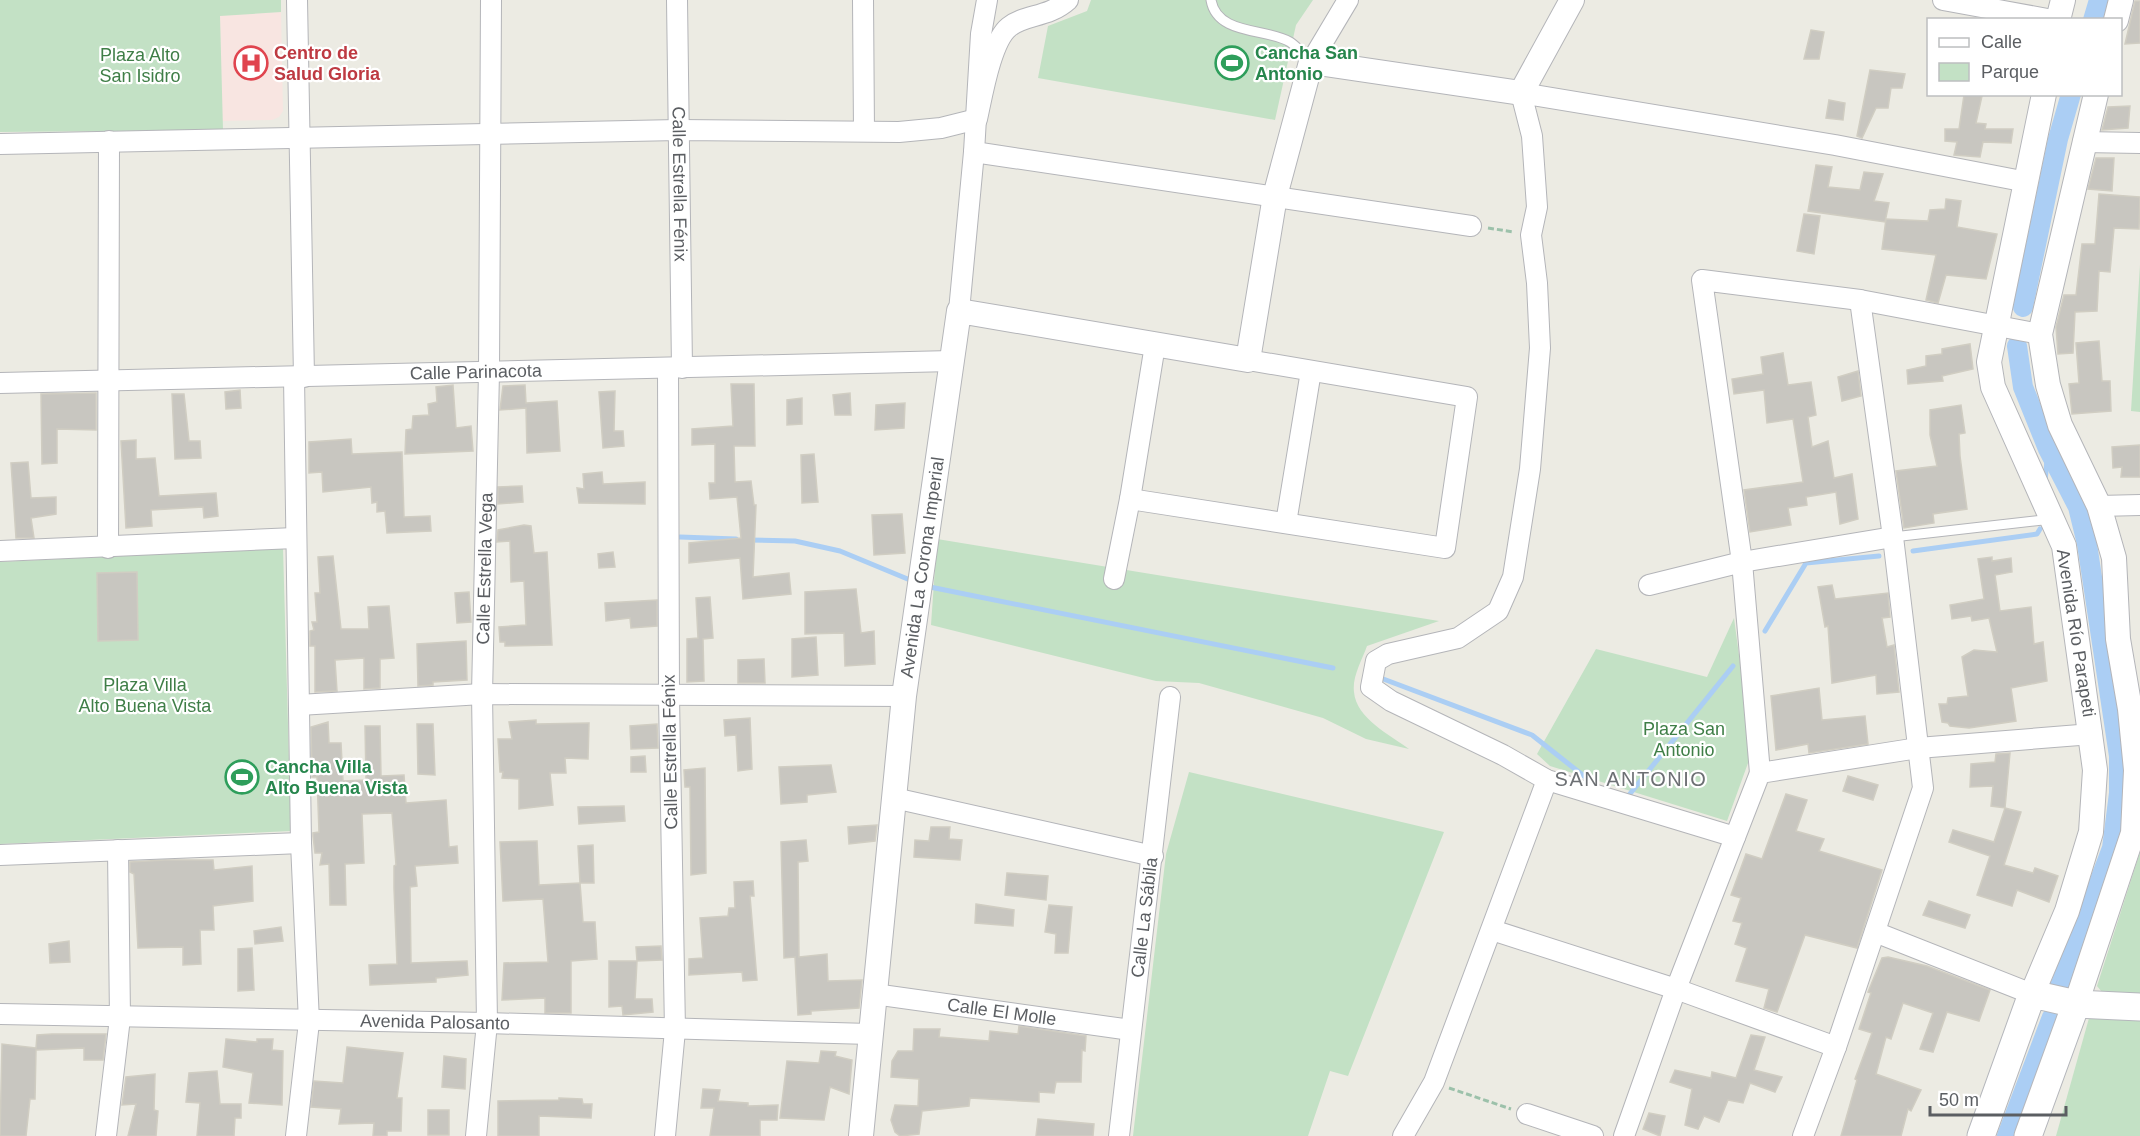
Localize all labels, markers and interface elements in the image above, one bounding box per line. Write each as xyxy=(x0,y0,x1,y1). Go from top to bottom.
legend xyxy=(1927,18,2122,96)
text: Calle xyxy=(1981,32,2022,52)
place label: Centro de Salud Gloria xyxy=(274,43,381,84)
place label: Cancha San Antonio xyxy=(1255,43,1358,84)
park label: Plaza Alto San Isidro xyxy=(99,45,181,86)
hospital icon: Centro de Salud Gloria xyxy=(233,45,269,81)
sports icon: Cancha San Antonio xyxy=(1214,45,1250,81)
text: Parque xyxy=(1981,62,2039,82)
street label: Calle Estrella Fénix xyxy=(668,106,691,262)
street label: Calle Parinacota xyxy=(410,360,543,384)
street label: Avenida La Corona Imperial xyxy=(897,456,948,679)
street label: Calle Estrella Vega xyxy=(473,491,496,645)
street label: Avenida Río Parapeti xyxy=(2053,548,2099,718)
street label: Calle Estrella Fénix xyxy=(659,674,681,830)
park label: Plaza Villa Alto Buena Vista xyxy=(79,675,212,716)
park label: Plaza San Antonio xyxy=(1643,719,1725,760)
place label: Cancha Villa Alto Buena Vista xyxy=(265,757,409,798)
sports icon: Cancha Villa Alto Buena Vista xyxy=(224,759,260,795)
district label: SAN ANTONIO xyxy=(1555,768,1707,790)
street label: Calle La Sábila xyxy=(1127,855,1161,979)
street label: Calle El Molle xyxy=(946,994,1058,1029)
street label: Avenida Palosanto xyxy=(360,1011,510,1034)
scale bar xyxy=(1930,1079,2066,1117)
text: 50 m xyxy=(1939,1090,1979,1110)

